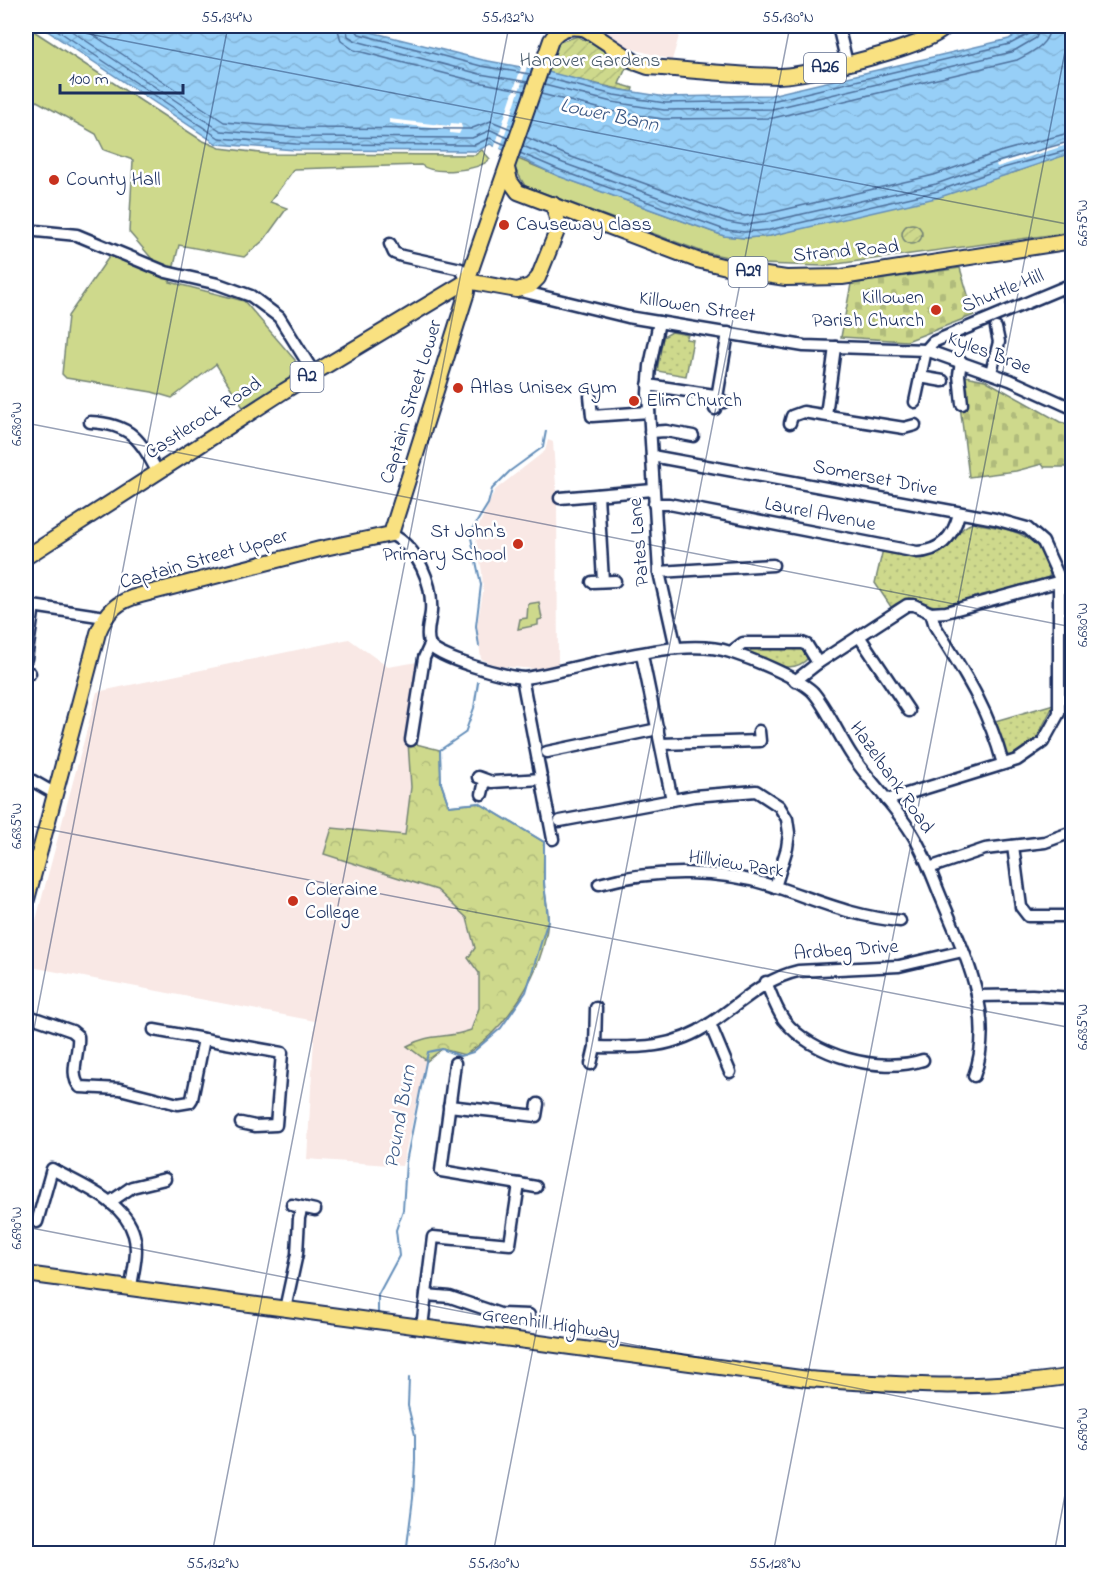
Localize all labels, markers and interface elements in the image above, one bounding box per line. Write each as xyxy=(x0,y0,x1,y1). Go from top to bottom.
text: 55.134°N xyxy=(201,7,253,29)
text: 55.132°N xyxy=(482,7,534,29)
text: 55.130°N xyxy=(762,7,814,29)
park label: Hanover Gardens xyxy=(520,47,660,76)
road number: A26 xyxy=(804,53,846,83)
scale bar xyxy=(60,57,183,95)
text: 100 m xyxy=(69,67,109,93)
water label: Lower Bann xyxy=(557,91,662,141)
place label: County Hall xyxy=(66,166,161,195)
marker: County Hall xyxy=(47,173,61,187)
text: 6.675°W xyxy=(1072,200,1094,246)
place label: Causeway class xyxy=(516,211,652,240)
marker: Causeway class xyxy=(497,218,511,232)
street label: Strand Road xyxy=(792,233,900,271)
road number: A29 xyxy=(728,257,768,287)
street label: Shuttle Hill xyxy=(958,262,1048,322)
street label: Killowen Street xyxy=(637,284,758,332)
place label: Killowen Parish Church xyxy=(812,284,924,336)
marker: Killowen Parish Church xyxy=(929,303,943,317)
street label: Captain Street Lower xyxy=(373,316,451,488)
street label: Kyles Brae xyxy=(943,325,1035,383)
road number: A2 xyxy=(290,362,324,392)
street label: Castlerock Road xyxy=(140,370,268,468)
place label: Atlas Unisex Gym xyxy=(470,374,617,403)
marker: Atlas Unisex Gym xyxy=(451,381,465,395)
place label: Elim Church xyxy=(646,387,742,416)
marker: Elim Church xyxy=(627,394,641,408)
text: 6.680°W xyxy=(6,402,28,446)
street label: Somerset Drive xyxy=(810,453,940,505)
street label: Laurel Avenue xyxy=(762,490,878,540)
street label: Pates Lane xyxy=(622,496,658,588)
place label: St John's Primary School xyxy=(382,518,506,570)
street label: Captain Street Upper xyxy=(117,522,292,598)
marker: St John's Primary School xyxy=(511,537,525,551)
text: 6.680°W xyxy=(1072,603,1094,647)
street label: Hazelbank Road xyxy=(841,716,941,840)
text: 6.685°W xyxy=(6,803,28,849)
street label: Hillview Park xyxy=(686,843,786,887)
place label: Coleraine College xyxy=(305,876,378,929)
marker: Coleraine College xyxy=(286,894,300,908)
street label: Ardbeg Drive xyxy=(793,933,900,970)
text: 6.685°W xyxy=(1072,1004,1094,1050)
water label: Pound Burn xyxy=(377,1062,425,1171)
text: 6.690°W xyxy=(6,1207,28,1249)
street label: Greenhill Highway xyxy=(480,1301,622,1350)
text: 6.690°W xyxy=(1072,1408,1094,1450)
text: 55.132°N xyxy=(187,1553,239,1575)
text: 55.130°N xyxy=(468,1553,520,1575)
text: 55.128°N xyxy=(749,1553,801,1575)

